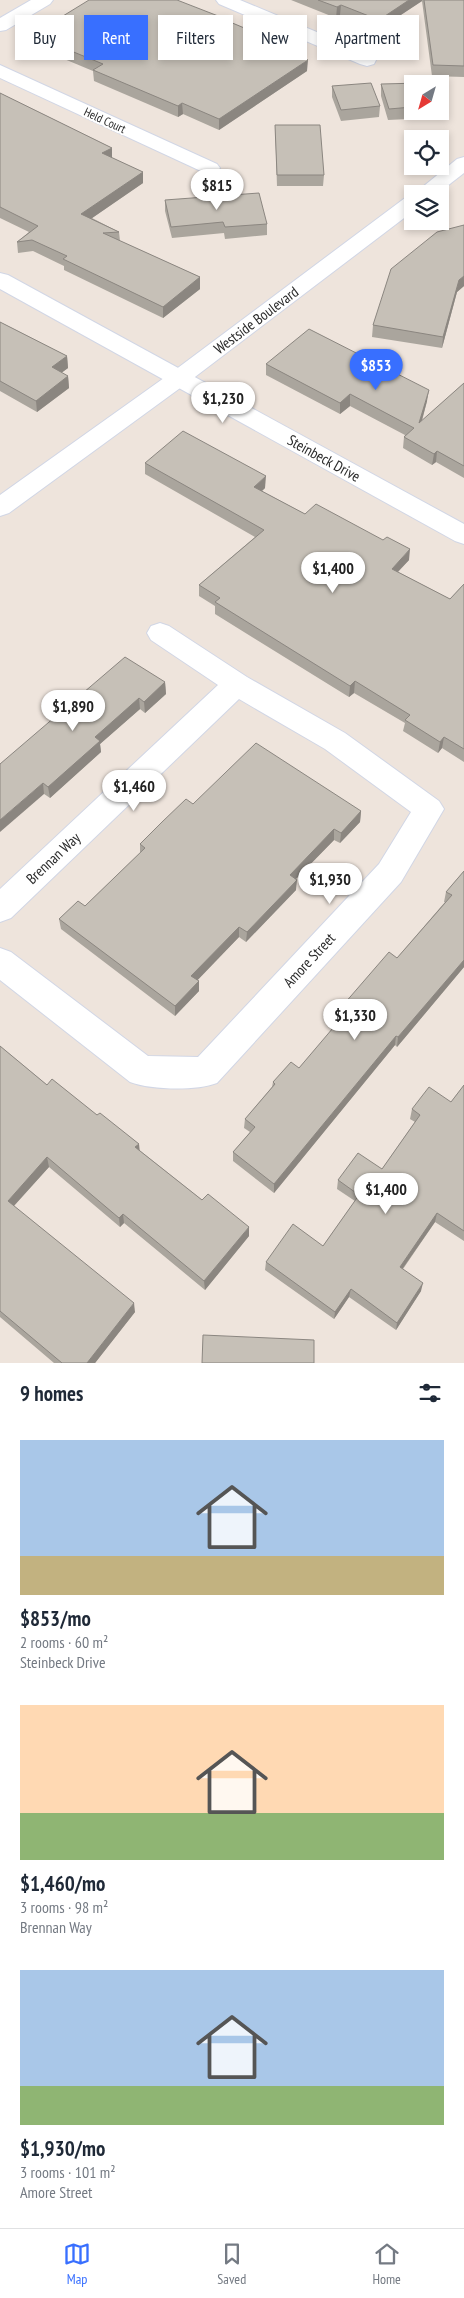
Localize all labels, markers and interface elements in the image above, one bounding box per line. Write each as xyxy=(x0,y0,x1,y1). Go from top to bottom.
chip: Buy xyxy=(15,15,74,60)
chip: Rent xyxy=(84,15,148,60)
chip: Filters xyxy=(158,15,233,60)
chip: New xyxy=(243,15,307,60)
chip: Apartment xyxy=(317,15,419,60)
north arrow xyxy=(404,75,449,120)
map controls xyxy=(404,75,449,230)
street label: Held Court xyxy=(82,104,129,136)
button: locate xyxy=(404,130,449,175)
pin: $815 xyxy=(187,168,247,211)
text: $815 xyxy=(202,175,232,195)
button: layers xyxy=(404,185,449,230)
street label: Westside Boulevard xyxy=(210,282,302,358)
pin: $853 xyxy=(346,348,406,391)
text: $853 xyxy=(361,355,391,375)
pin: $1,230 xyxy=(182,382,264,424)
text: $1,230 xyxy=(202,388,244,408)
street label: Steinbeck Drive xyxy=(284,430,364,486)
pin: $1,400 xyxy=(292,552,374,594)
text: $1,400 xyxy=(312,558,354,578)
pin: $1,890 xyxy=(32,690,114,732)
text: $1,890 xyxy=(52,696,94,716)
pin: $1,460 xyxy=(93,770,175,812)
text: $1,460 xyxy=(113,776,155,796)
street label: Brennan Way xyxy=(22,828,84,888)
pin: $1,930 xyxy=(289,862,371,905)
text: $1,930 xyxy=(309,869,351,889)
street label: Amore Street xyxy=(279,929,339,991)
pin: $1,330 xyxy=(314,998,396,1041)
text: $1,330 xyxy=(334,1005,376,1025)
pin: $1,400 xyxy=(345,1172,427,1215)
text: $1,400 xyxy=(365,1179,407,1199)
icon: filters xyxy=(416,1379,444,1407)
text: 9 homes xyxy=(20,1380,83,1407)
icon: home xyxy=(187,1472,277,1562)
text: $853/mo xyxy=(20,1605,91,1632)
text: 2 rooms · 60 m² xyxy=(20,1632,108,1652)
text: Steinbeck Drive xyxy=(20,1652,106,1672)
icon: home xyxy=(187,1737,277,1827)
text: $1,460/mo xyxy=(20,1870,105,1897)
text: 3 rooms · 98 m² xyxy=(20,1897,108,1917)
text: Brennan Way xyxy=(20,1917,92,1937)
icon: home xyxy=(187,2002,277,2092)
text: $1,930/mo xyxy=(20,2135,105,2162)
text: 3 rooms · 101 m² xyxy=(20,2162,116,2182)
text: Amore Street xyxy=(20,2182,92,2202)
tab: Map xyxy=(63,2240,91,2288)
tab: Saved xyxy=(217,2240,246,2288)
tab: Home xyxy=(372,2240,401,2288)

